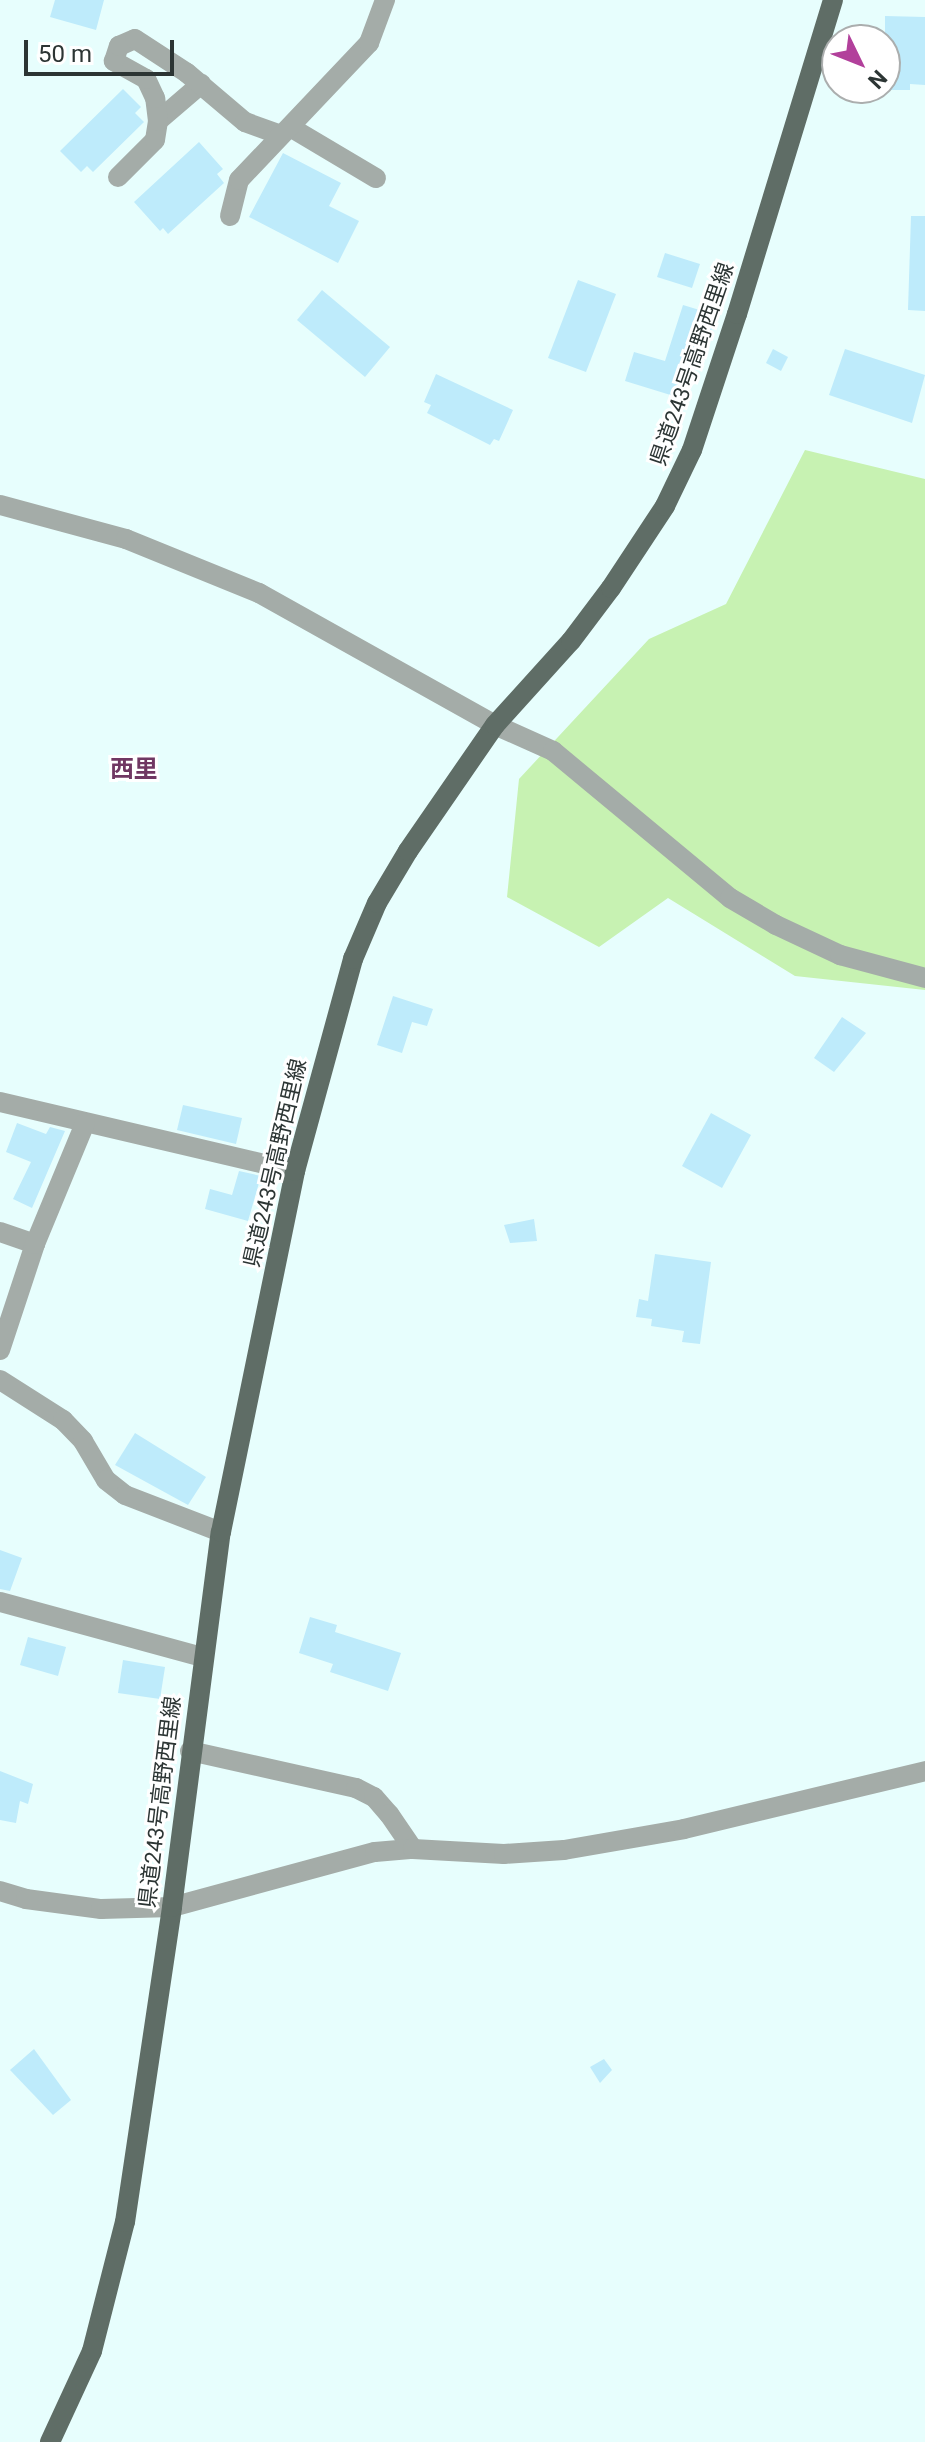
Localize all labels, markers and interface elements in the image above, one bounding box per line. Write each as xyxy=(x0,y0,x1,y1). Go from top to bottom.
scale bar xyxy=(28,24,178,74)
north arrow xyxy=(821,24,901,104)
text: 50 m xyxy=(38,40,92,68)
text: N xyxy=(863,65,892,94)
street label: 県道243号高野西里線 xyxy=(645,259,739,469)
district label: 西里 xyxy=(110,756,158,784)
street label: 県道243号高野西里線 xyxy=(238,1056,312,1270)
street label: 県道243号高野西里線 xyxy=(134,1695,186,1909)

